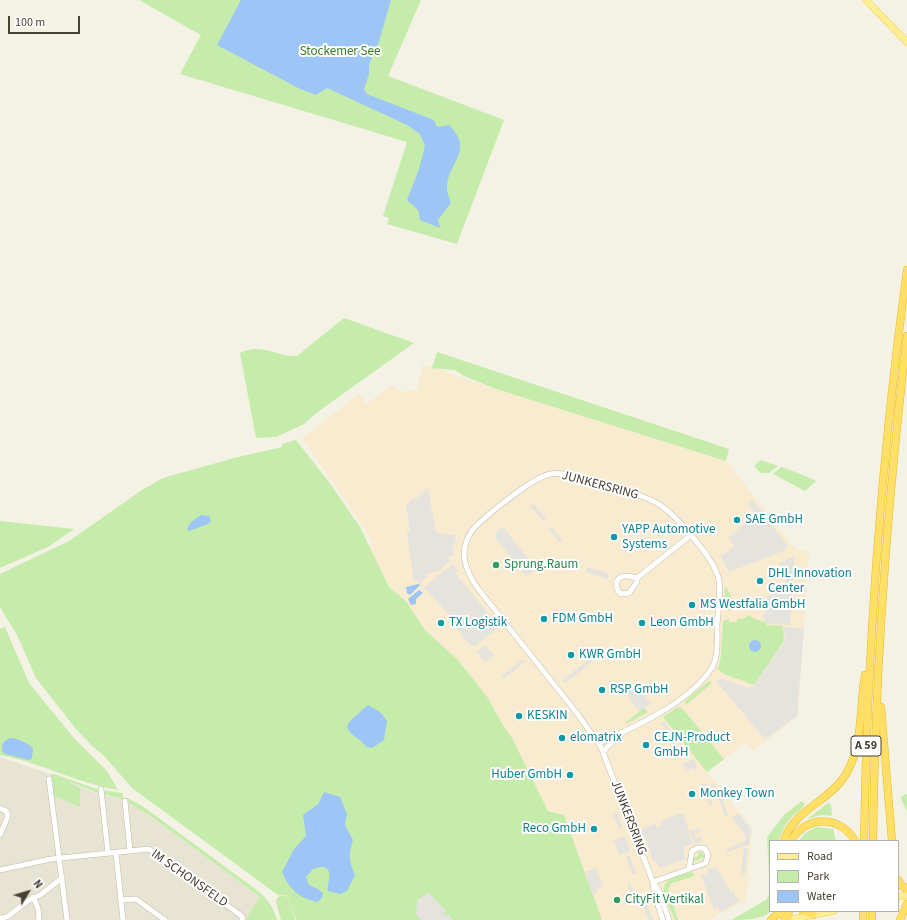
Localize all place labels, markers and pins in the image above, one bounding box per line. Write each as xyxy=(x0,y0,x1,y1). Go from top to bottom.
place label: SAE GmbH xyxy=(745,512,803,528)
marker: SAE GmbH xyxy=(732,515,742,525)
place label: YAPP Automotive Systems xyxy=(622,522,715,553)
marker: YAPP Automotive Systems xyxy=(609,532,619,542)
place label: Sprung.Raum xyxy=(504,557,578,573)
marker: Sprung.Raum xyxy=(491,560,501,570)
place label: DHL Innovation Center xyxy=(768,566,852,597)
marker: DHL Innovation Center xyxy=(755,576,765,586)
place label: MS Westfalia GmbH xyxy=(700,597,805,613)
marker: MS Westfalia GmbH xyxy=(687,600,697,610)
place label: FDM GmbH xyxy=(552,611,613,627)
marker: FDM GmbH xyxy=(539,614,549,624)
place label: TX Logistik xyxy=(449,615,507,631)
place label: Leon GmbH xyxy=(650,615,714,631)
marker: TX Logistik xyxy=(436,618,446,628)
marker: Leon GmbH xyxy=(637,618,647,628)
place label: KWR GmbH xyxy=(579,647,641,663)
marker: KWR GmbH xyxy=(566,650,576,660)
place label: RSP GmbH xyxy=(610,682,669,698)
marker: RSP GmbH xyxy=(597,685,607,695)
place label: KESKIN xyxy=(527,708,568,724)
marker: KESKIN xyxy=(514,711,524,721)
place label: elomatrix xyxy=(570,730,622,746)
place label: CEJN-Product GmbH xyxy=(654,730,730,761)
marker: elomatrix xyxy=(557,733,567,743)
marker: CEJN-Product GmbH xyxy=(641,740,651,750)
place label: Huber GmbH xyxy=(491,767,562,783)
marker: Huber GmbH xyxy=(565,770,575,780)
place label: Monkey Town xyxy=(700,786,775,802)
marker: Monkey Town xyxy=(687,789,697,799)
place label: Reco GmbH xyxy=(523,821,586,837)
marker: Reco GmbH xyxy=(589,824,599,834)
place label: CityFit Vertikal xyxy=(625,892,704,908)
marker: CityFit Vertikal xyxy=(612,895,622,905)

